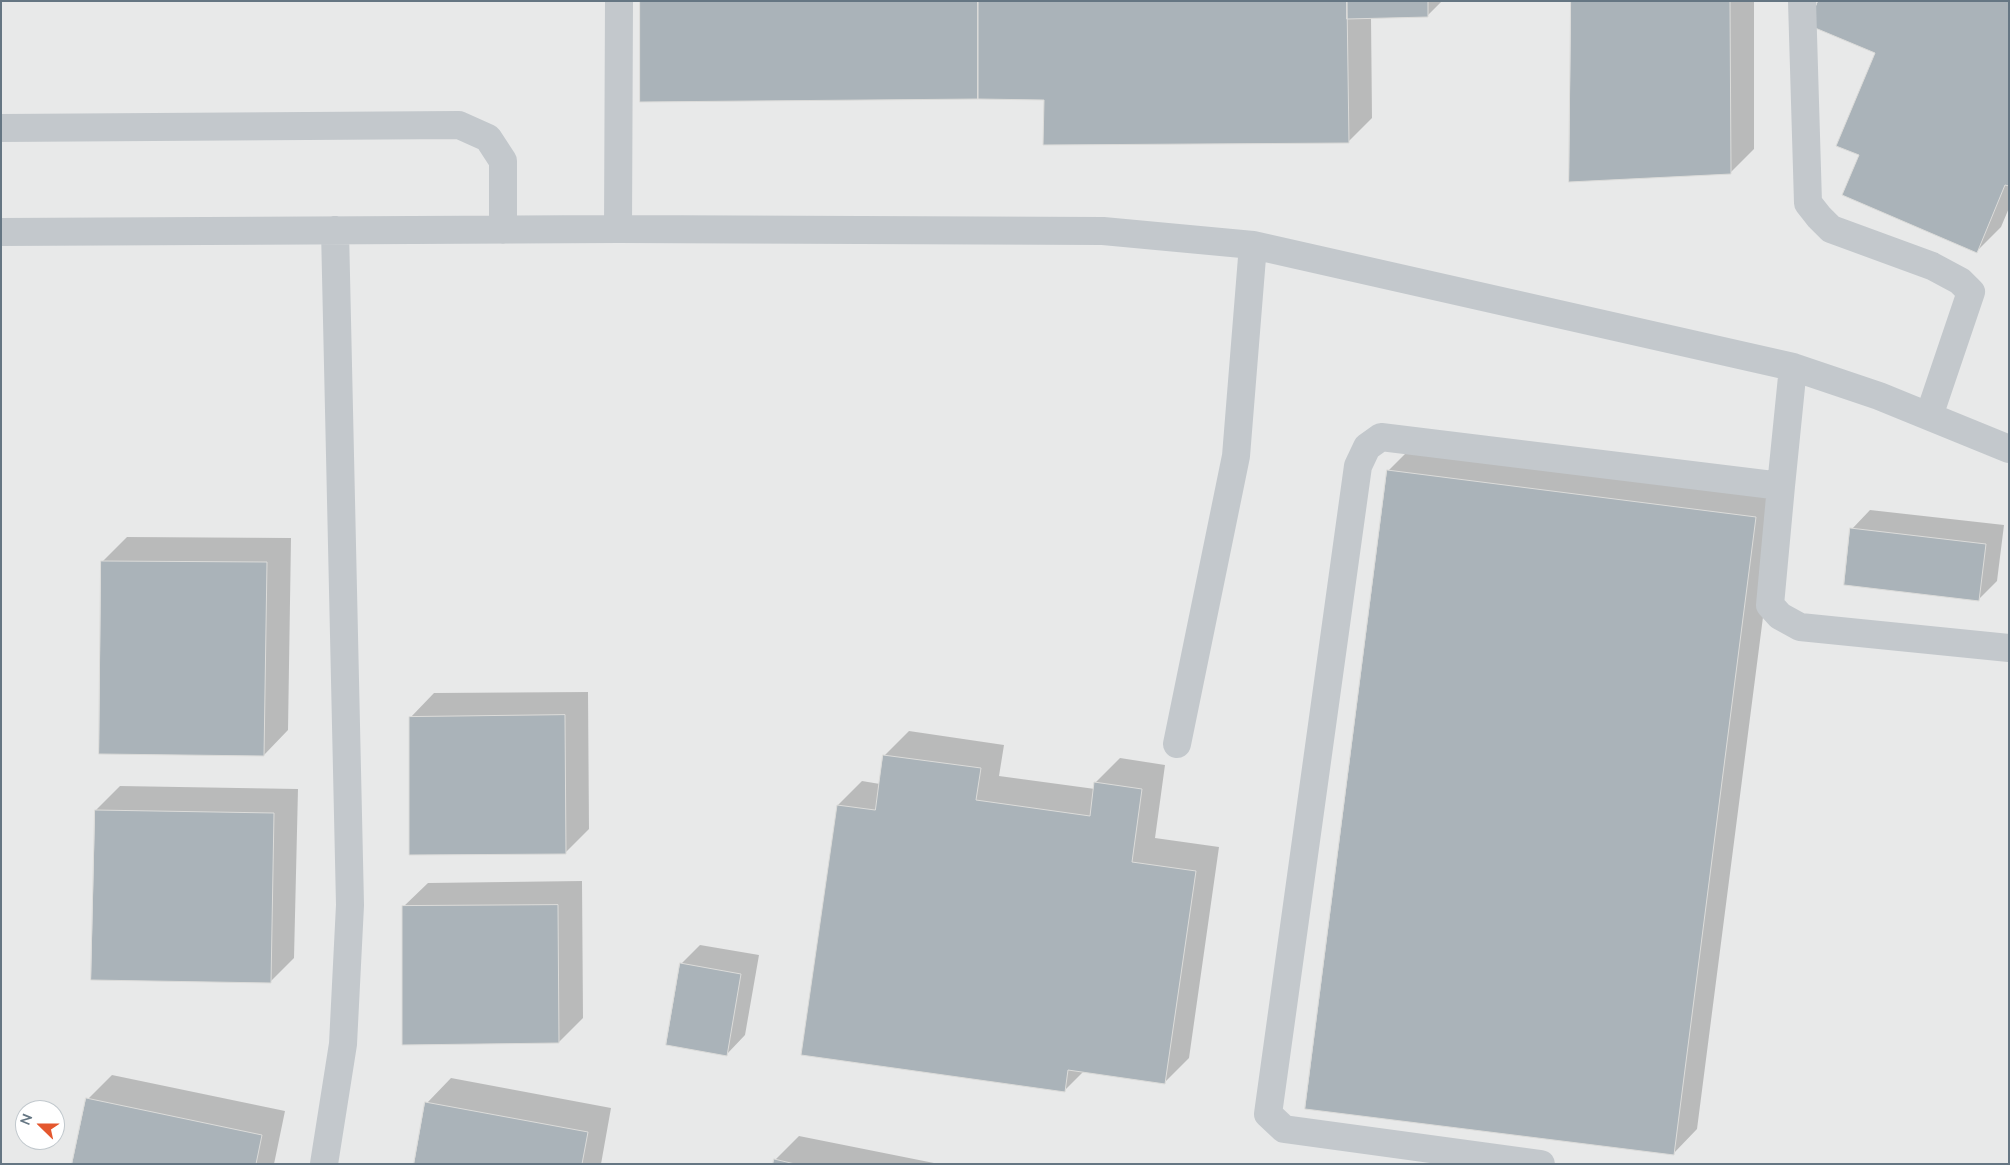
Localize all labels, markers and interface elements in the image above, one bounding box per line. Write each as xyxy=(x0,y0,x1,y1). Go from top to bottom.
north arrow xyxy=(15,1100,65,1150)
text: N xyxy=(16,1111,37,1128)

